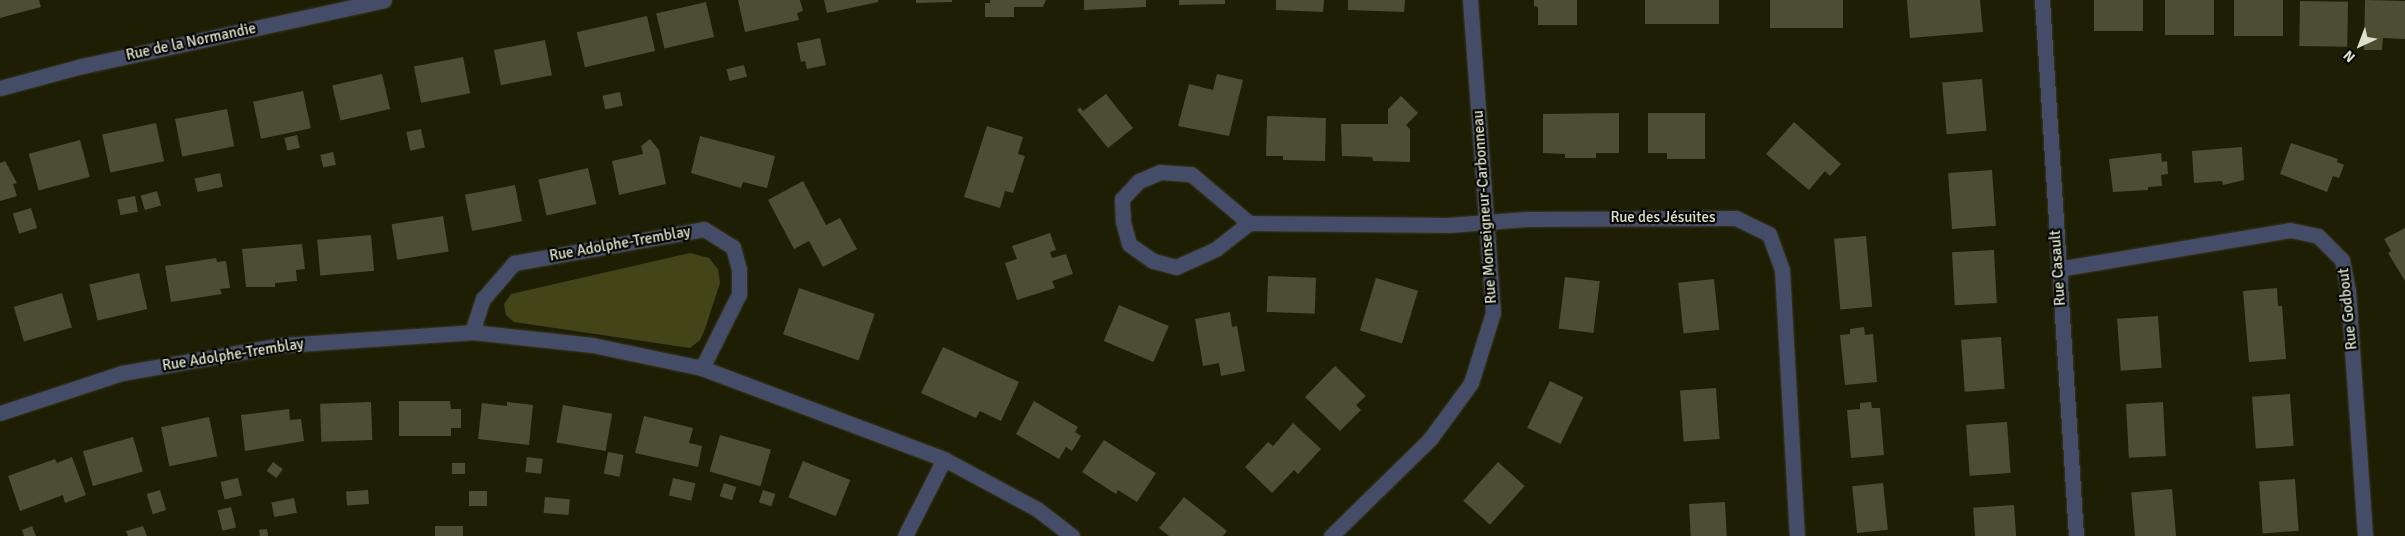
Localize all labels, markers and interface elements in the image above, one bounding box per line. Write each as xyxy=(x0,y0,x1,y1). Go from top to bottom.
street label: Rue de la Normandie xyxy=(124,19,258,65)
north arrow xyxy=(2335,20,2385,70)
text: N xyxy=(2340,47,2359,66)
street label: Rue Monseigneur-Carbonneau xyxy=(1469,110,1501,304)
street label: Rue des Jésuites xyxy=(1610,209,1716,227)
street label: Rue Adolphe-Tremblay xyxy=(548,223,692,265)
street label: Rue Casault xyxy=(2046,229,2070,307)
street label: Rue Godbout xyxy=(2335,267,2361,351)
street label: Rue Adolphe-Tremblay xyxy=(161,335,305,375)

